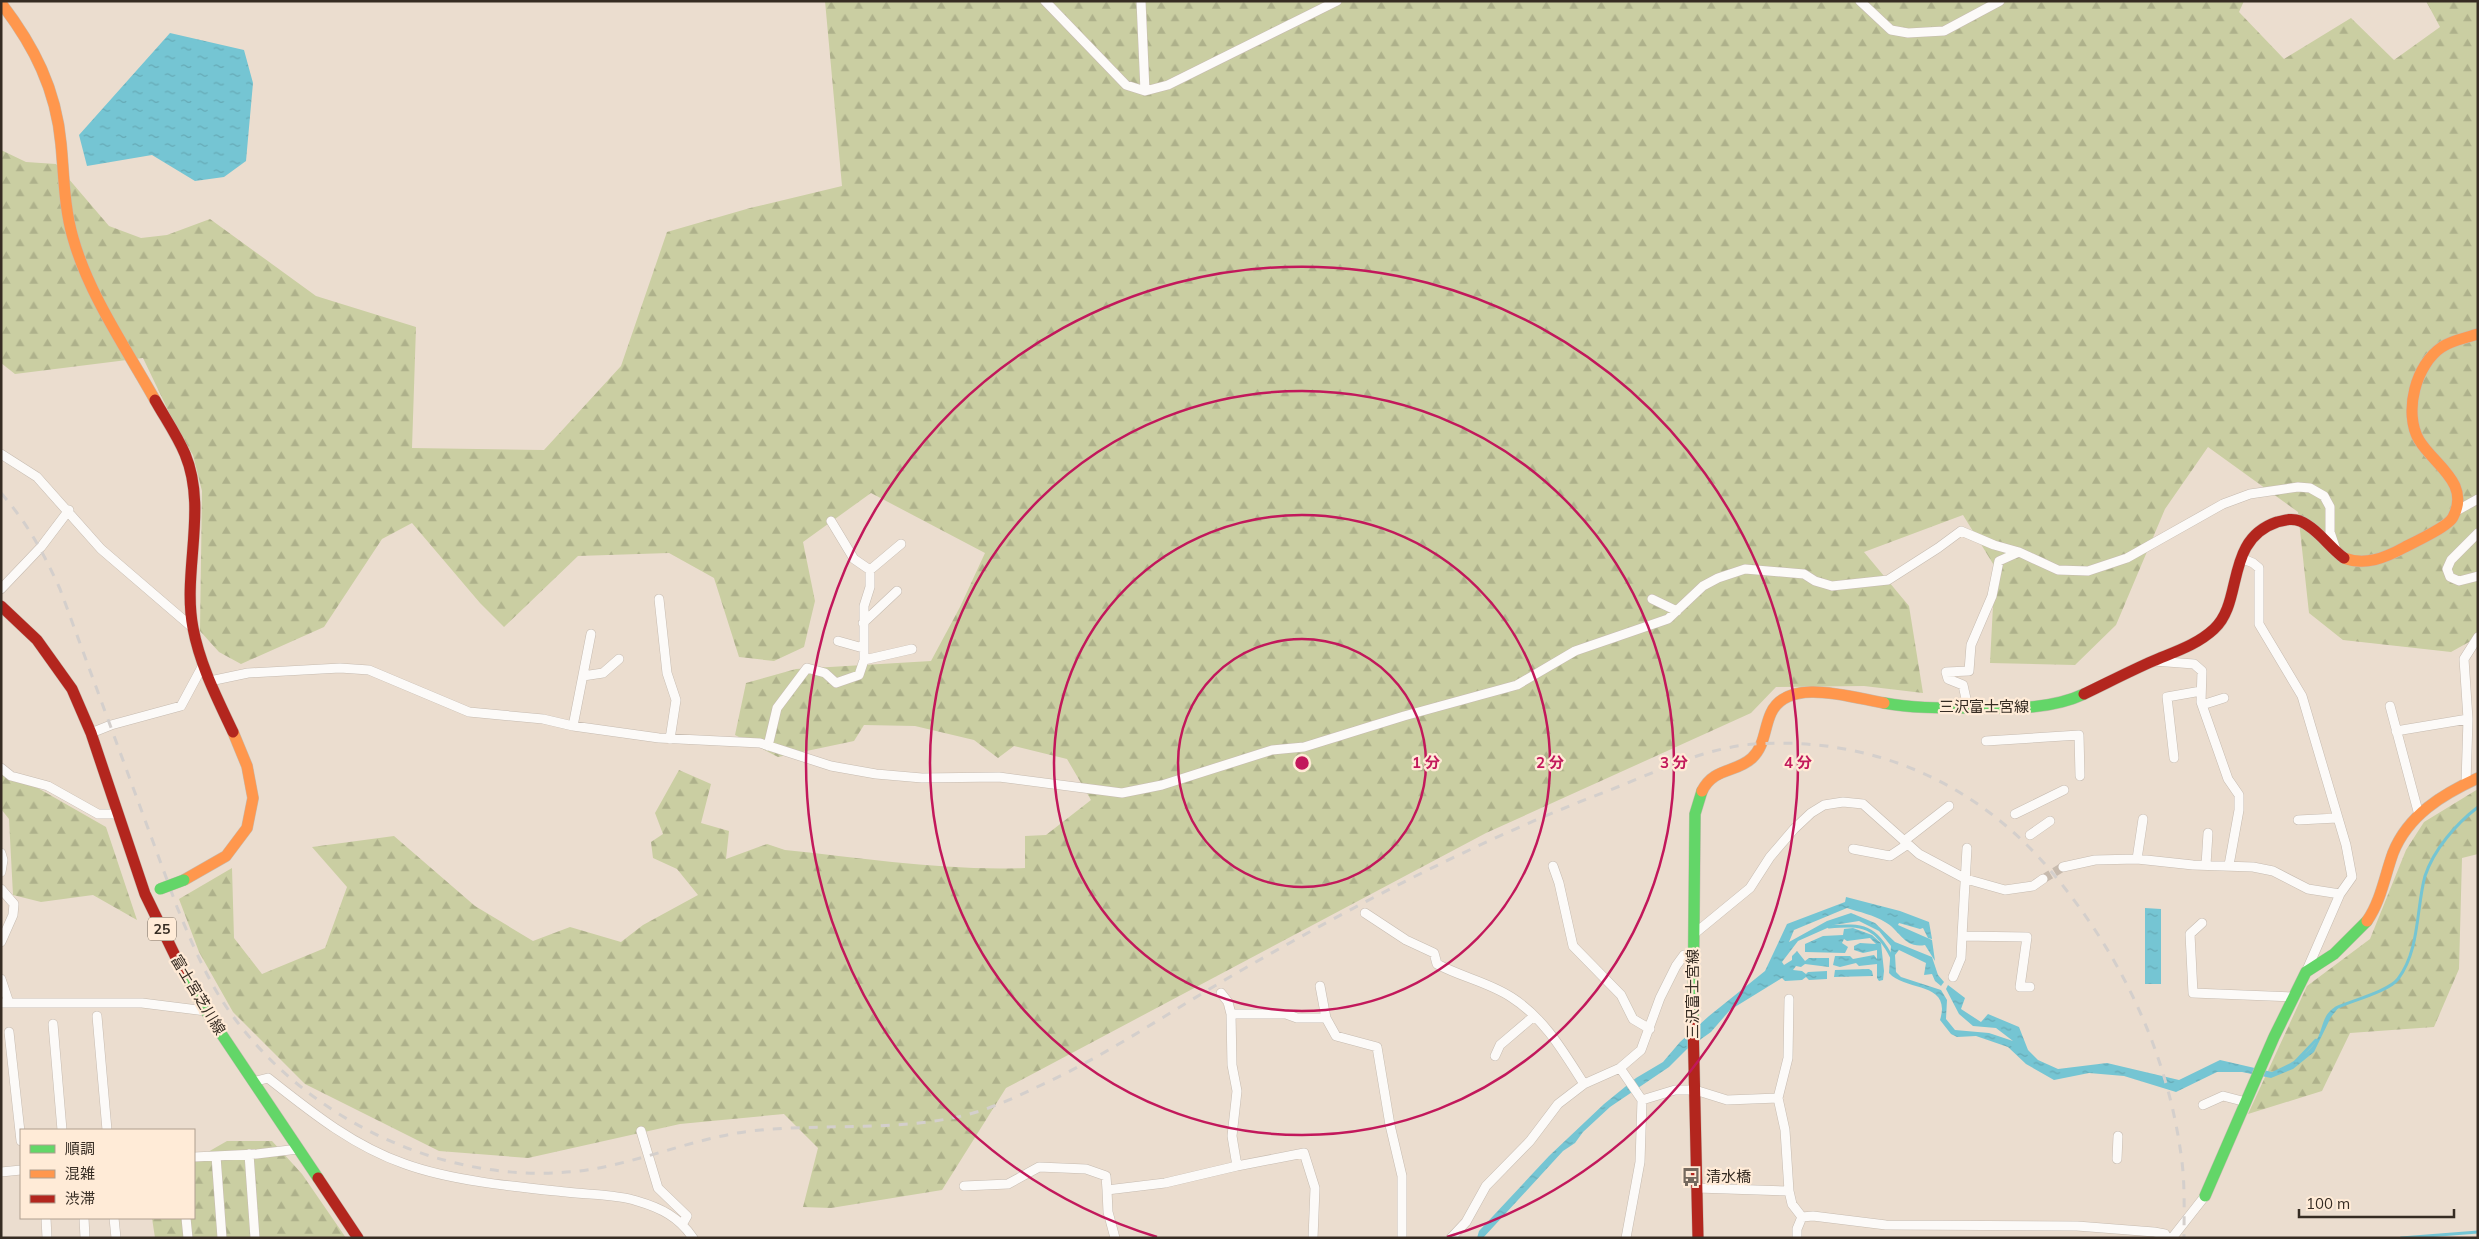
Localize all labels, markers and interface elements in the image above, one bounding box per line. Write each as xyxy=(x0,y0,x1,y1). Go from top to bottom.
street label: 三沢富士宮線 xyxy=(1939,697,2029,716)
text: 1 分 xyxy=(1412,753,1440,772)
text: 2 分 xyxy=(1536,753,1564,772)
text: 3 分 xyxy=(1660,753,1688,772)
text: 4 分 xyxy=(1784,753,1812,772)
centre of rings xyxy=(1293,754,1311,772)
road number: 25 xyxy=(148,918,176,941)
street label: 三沢富士宮線 xyxy=(1683,949,1702,1039)
street label: 富士宮芝川線 xyxy=(167,951,230,1038)
legend xyxy=(20,1129,195,1219)
text: 順調 xyxy=(65,1139,95,1158)
text: 混雑 xyxy=(65,1164,95,1183)
bus stop icon: 清水橋 xyxy=(1680,1166,1702,1188)
place label: 清水橋 xyxy=(1706,1167,1751,1186)
scale bar xyxy=(2299,1186,2454,1218)
text: 渋滞 xyxy=(65,1189,95,1208)
text: 100 m xyxy=(2306,1194,2350,1213)

